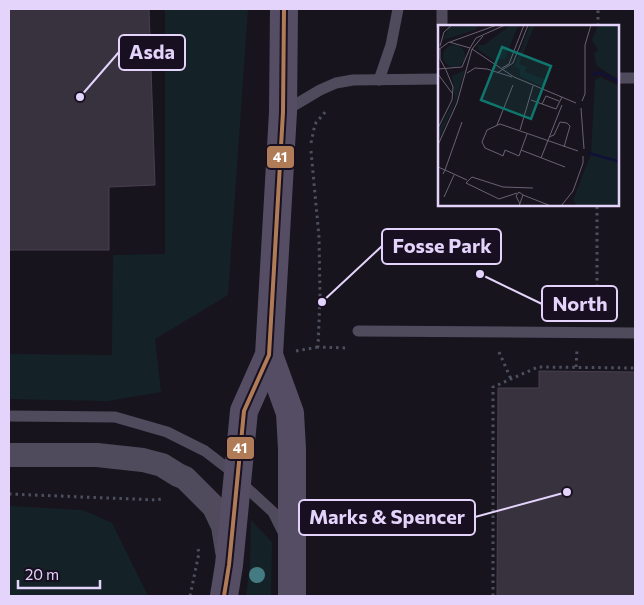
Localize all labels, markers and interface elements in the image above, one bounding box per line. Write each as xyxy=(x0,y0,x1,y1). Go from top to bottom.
inset map xyxy=(438,25,619,206)
callout: Asda xyxy=(119,35,185,70)
text: Asda xyxy=(129,39,175,63)
line badge: 41 xyxy=(266,145,295,169)
text: 41 xyxy=(273,148,287,165)
callout: Fosse Park xyxy=(382,229,501,264)
text: Fosse Park xyxy=(392,233,492,257)
callout: North xyxy=(542,286,617,321)
text: North xyxy=(552,291,608,315)
line badge: 41 xyxy=(226,436,255,460)
text: 41 xyxy=(233,439,247,456)
callout: Marks & Spencer xyxy=(299,500,475,535)
text: Marks & Spencer xyxy=(309,504,465,528)
scale bar xyxy=(18,558,100,590)
text: 20 m xyxy=(25,565,59,583)

